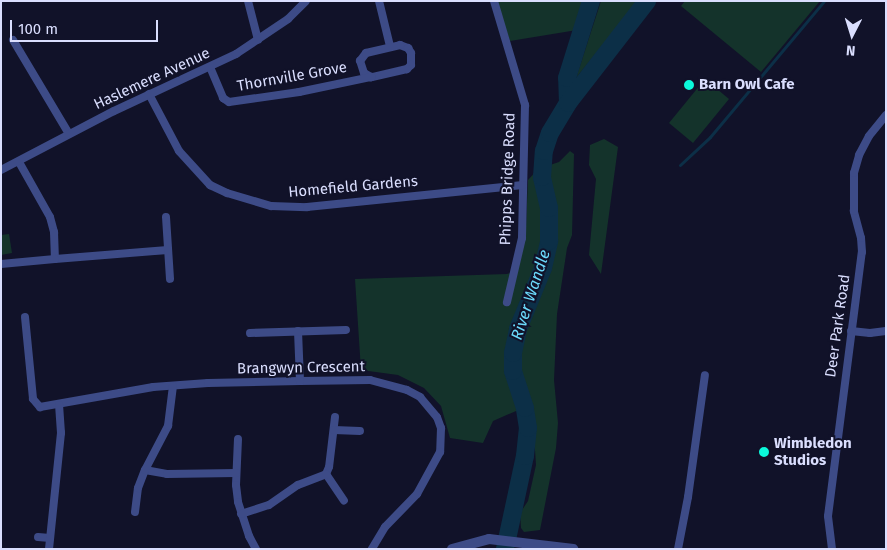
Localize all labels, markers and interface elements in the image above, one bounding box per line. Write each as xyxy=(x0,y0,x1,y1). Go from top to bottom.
scale bar xyxy=(12,10,160,42)
north arrow xyxy=(827,10,877,60)
text: 100 m xyxy=(18,20,58,38)
text: N xyxy=(845,42,856,59)
street label: Haslemere Avenue xyxy=(91,44,213,114)
street label: Thornville Grove xyxy=(236,58,348,96)
place label: Barn Owl Cafe xyxy=(699,76,794,94)
marker: Barn Owl Cafe xyxy=(683,79,695,91)
street label: Phipps Bridge Road xyxy=(497,112,519,246)
street label: Homefield Gardens xyxy=(287,172,419,202)
water label: River Wandle xyxy=(507,247,555,343)
street label: Deer Park Road xyxy=(822,273,854,379)
street label: Brangwyn Crescent xyxy=(237,358,365,378)
place label: Wimbledon Studios xyxy=(774,434,852,469)
marker: Wimbledon Studios xyxy=(758,446,770,458)

